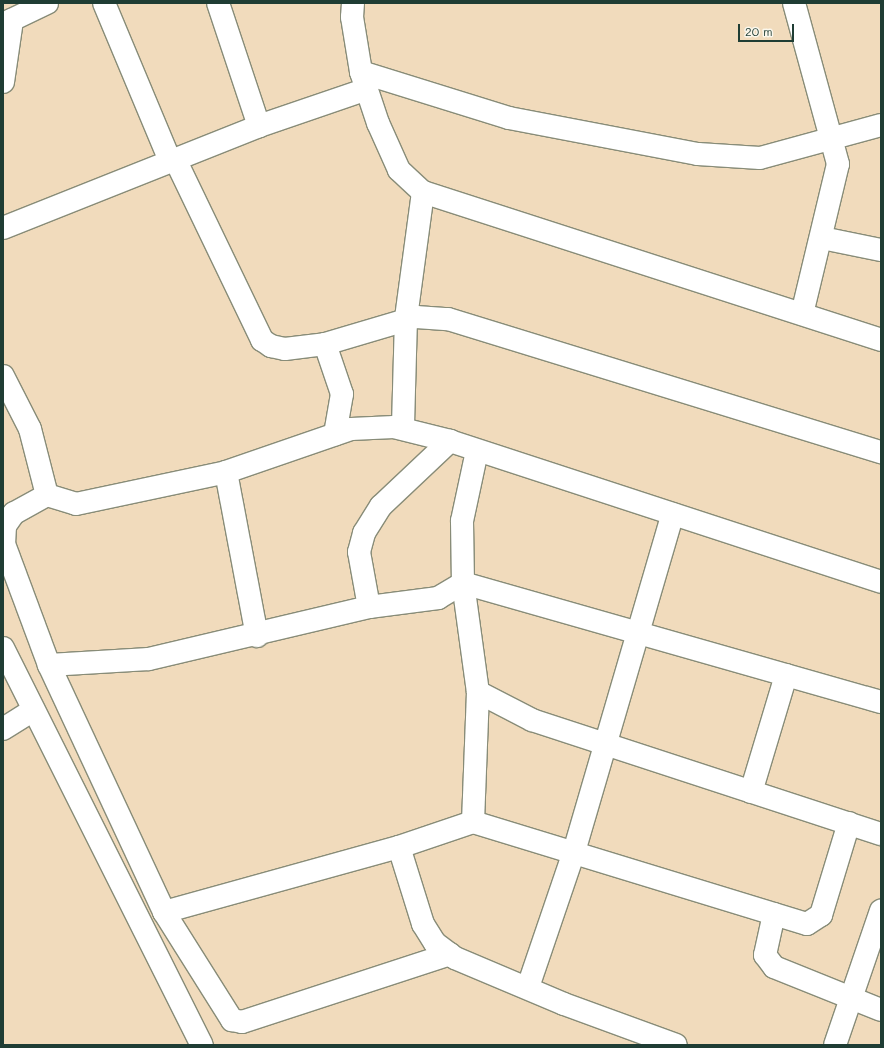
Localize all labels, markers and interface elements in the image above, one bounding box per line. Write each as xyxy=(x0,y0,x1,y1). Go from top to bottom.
scale bar xyxy=(740,16,796,42)
text: 20 m xyxy=(745,23,773,39)

